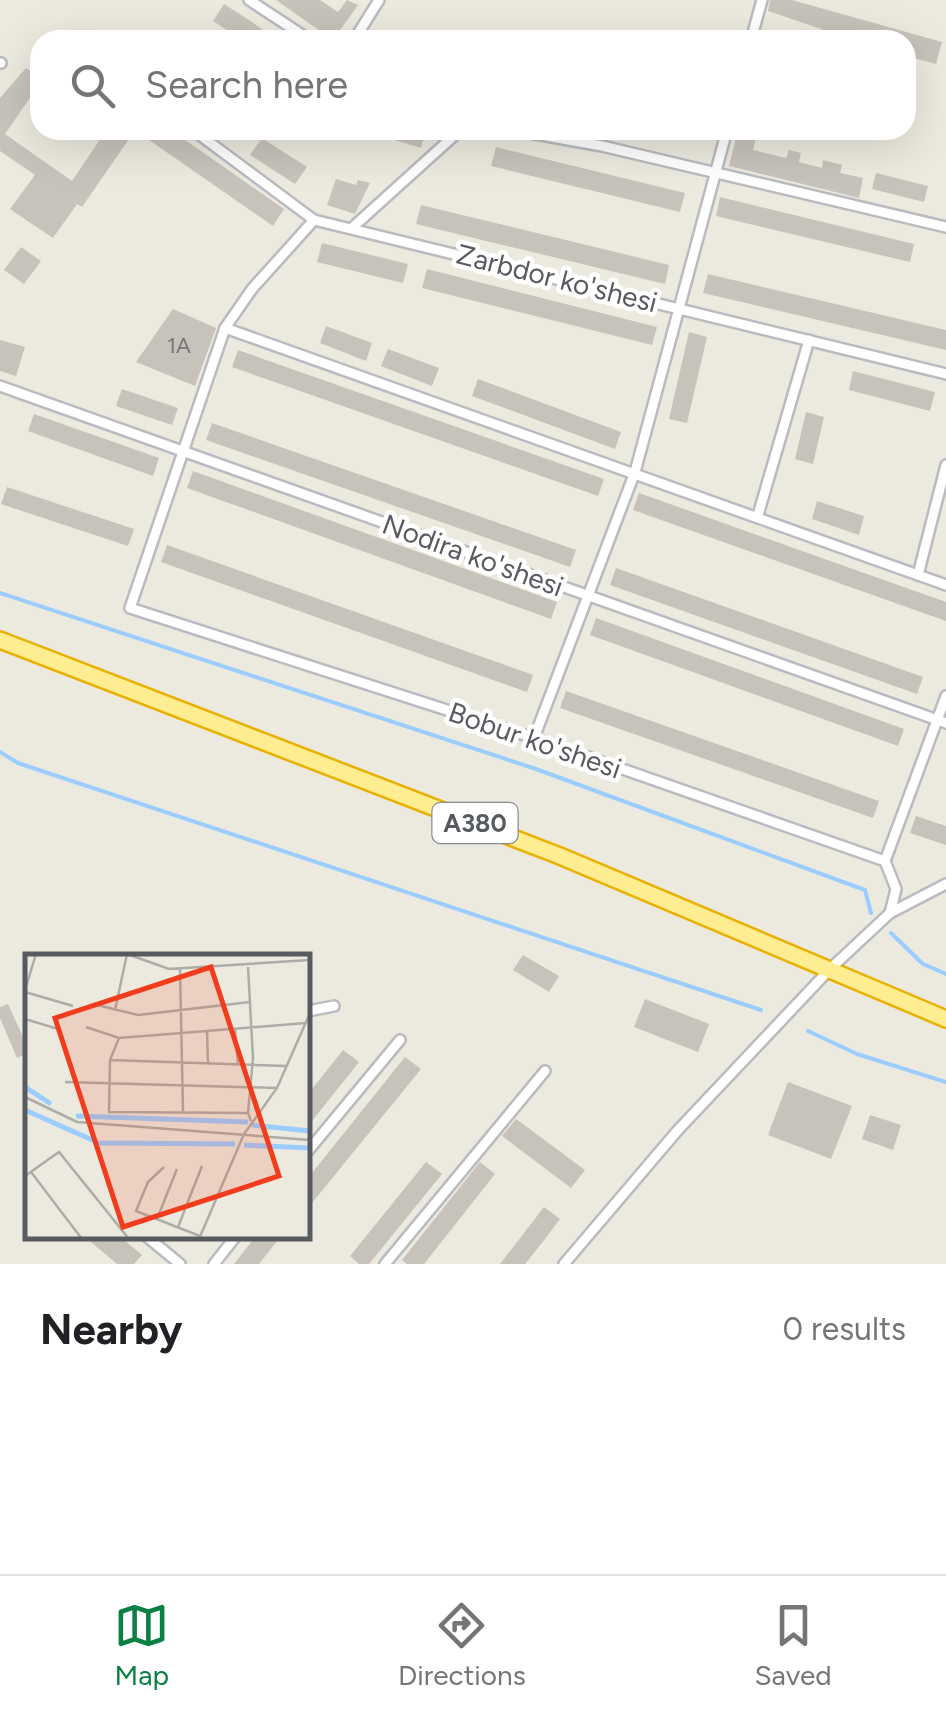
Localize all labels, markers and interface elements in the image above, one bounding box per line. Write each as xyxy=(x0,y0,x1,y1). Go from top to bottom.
search box xyxy=(30,30,916,140)
icon: search xyxy=(65,58,120,113)
text: Search here xyxy=(145,62,348,108)
street label: Zarbdor ko'shesi xyxy=(453,237,661,319)
house number: 1A xyxy=(167,332,191,359)
street label: Nodira ko'shesi xyxy=(378,507,568,603)
street label: Bobur ko'shesi xyxy=(444,695,626,785)
road number: A380 xyxy=(432,803,518,843)
inset map xyxy=(25,954,310,1239)
text: Nearby xyxy=(40,1304,182,1355)
text: 0 results xyxy=(782,1310,906,1348)
tab: Map xyxy=(114,1598,169,1692)
tab: Directions xyxy=(398,1598,526,1692)
tab: Saved xyxy=(754,1598,832,1692)

